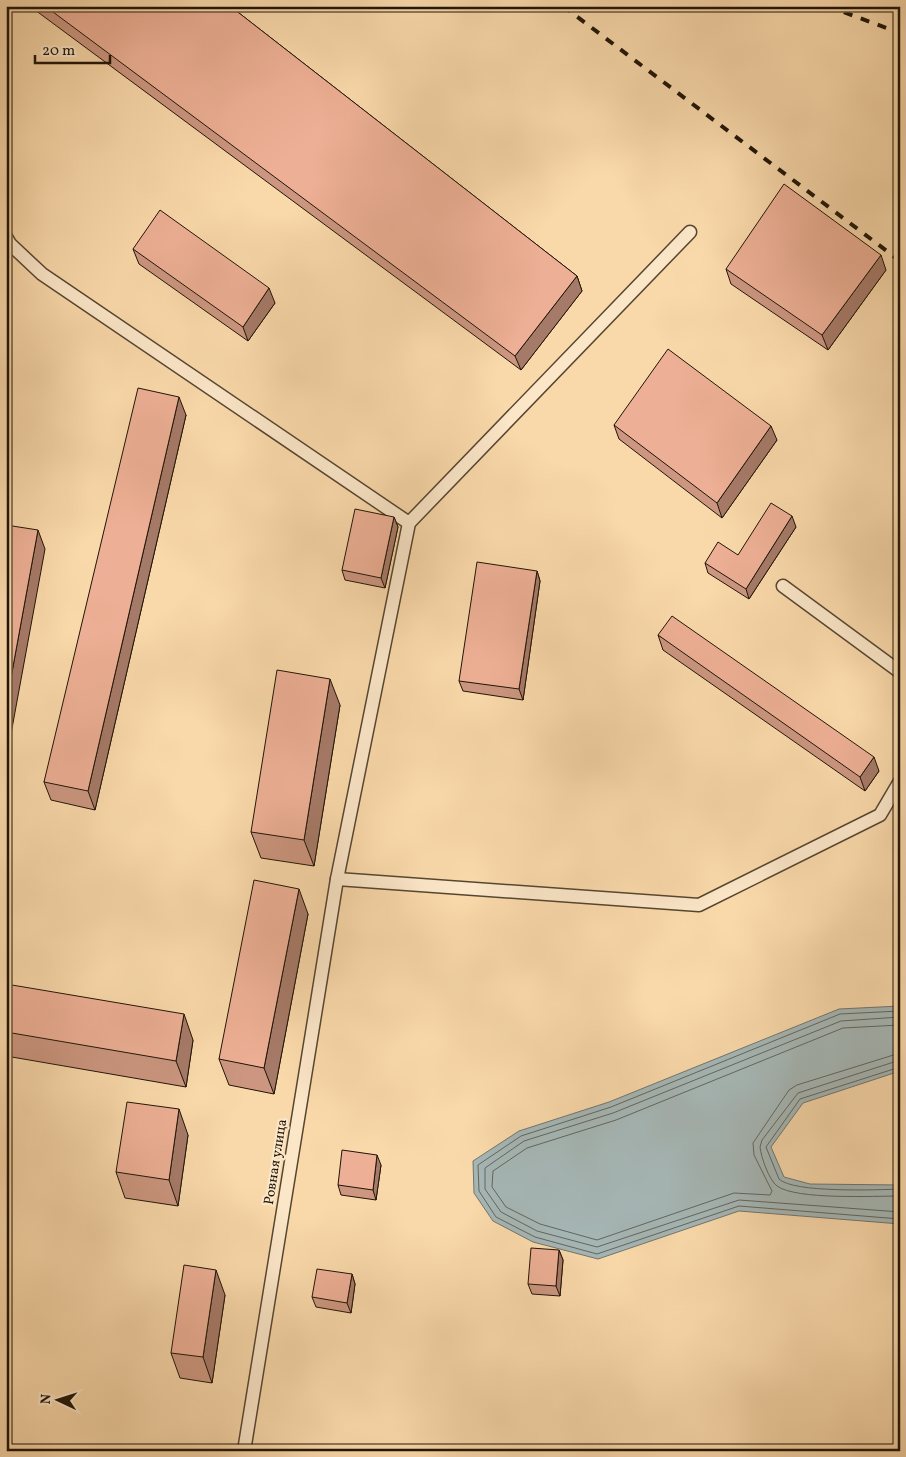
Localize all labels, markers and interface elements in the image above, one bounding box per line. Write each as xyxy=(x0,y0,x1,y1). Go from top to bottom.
scale bar xyxy=(35,32,110,64)
text: 20 m xyxy=(42,41,75,62)
street label: Ровная улица xyxy=(260,1118,292,1206)
north arrow xyxy=(32,1374,82,1424)
text: N xyxy=(37,1393,56,1405)

